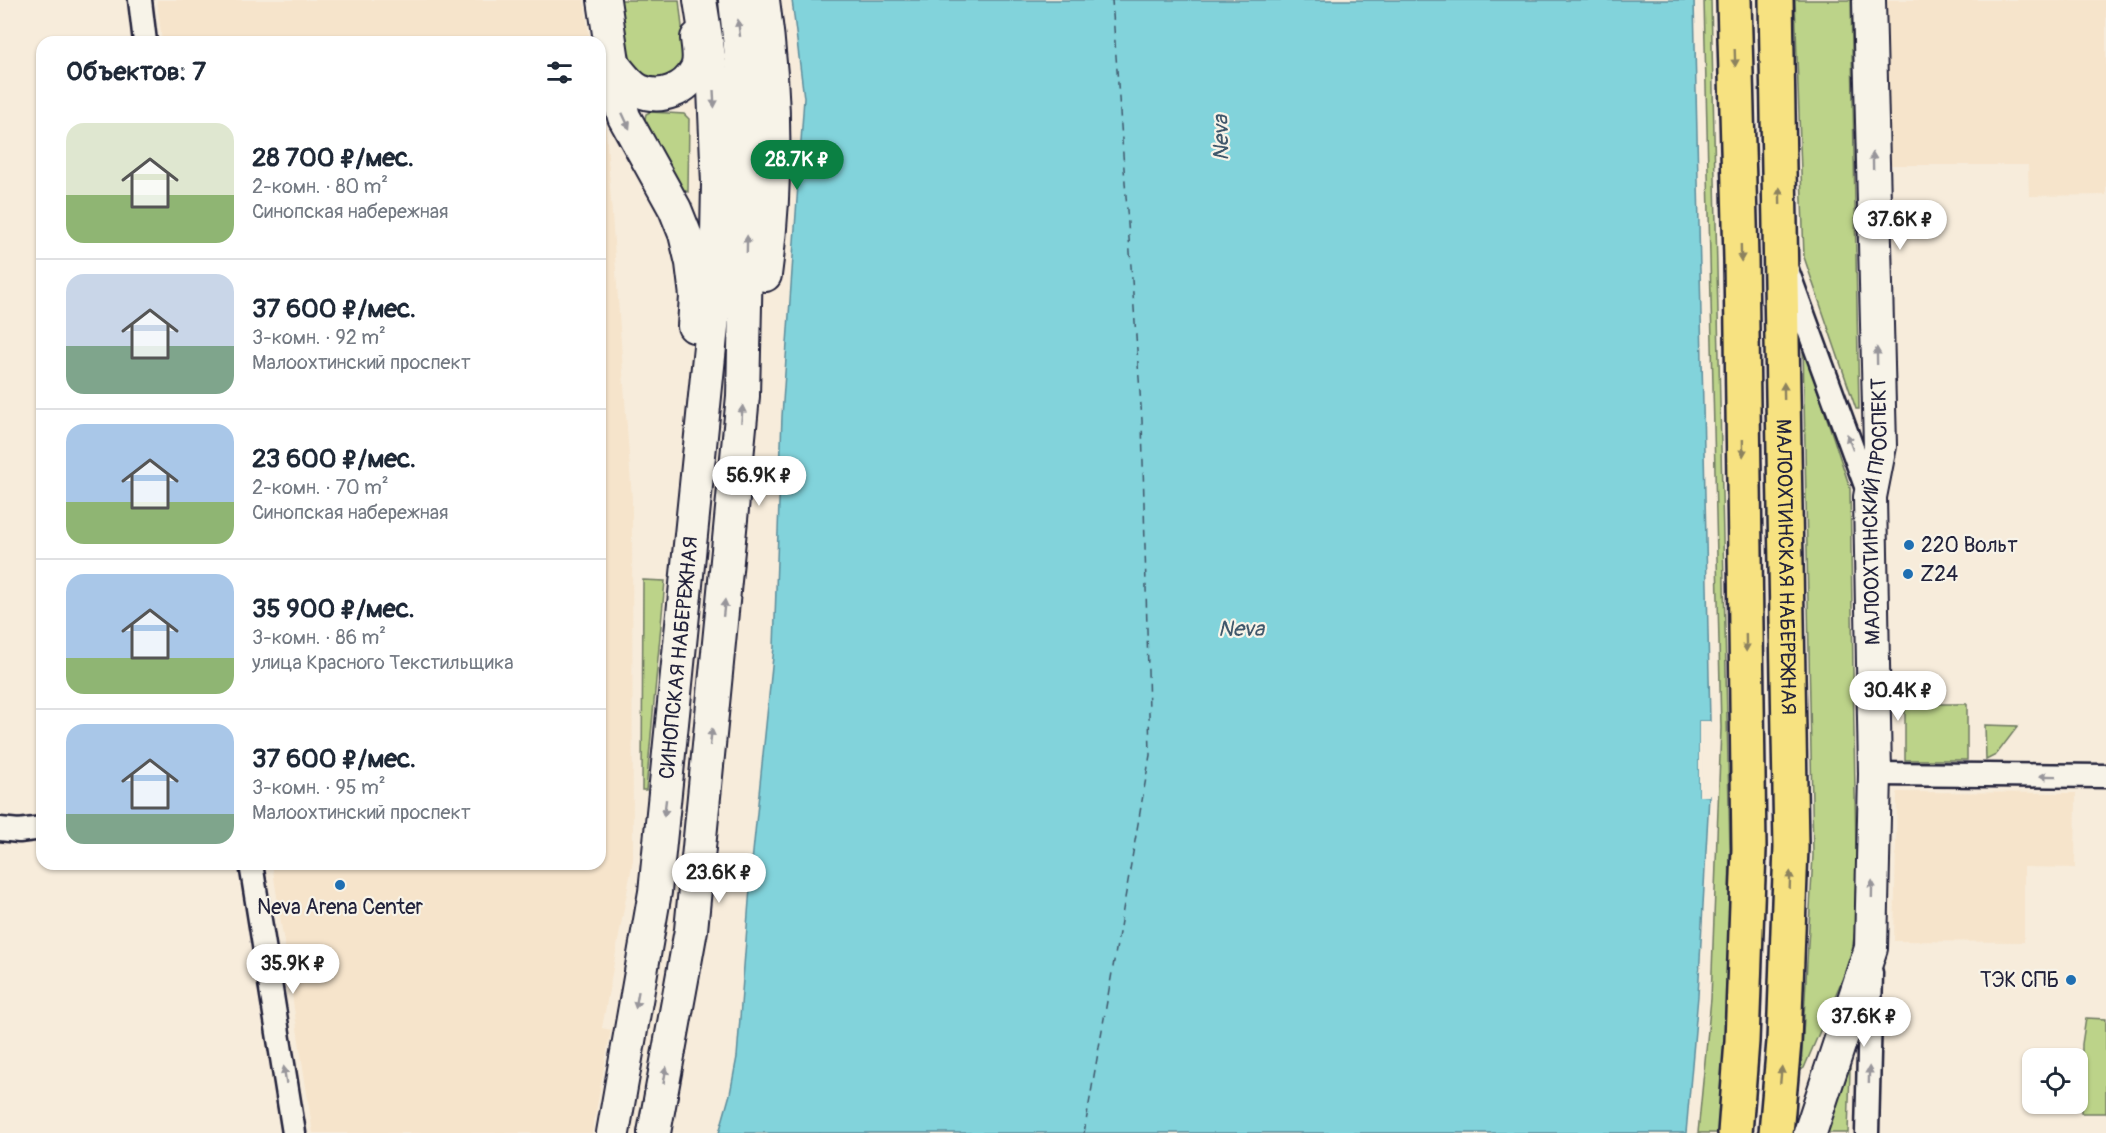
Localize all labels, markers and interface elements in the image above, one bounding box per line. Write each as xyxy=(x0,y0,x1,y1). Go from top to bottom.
one-way arrow xyxy=(734,19,743,38)
one-way arrow xyxy=(1731,49,1740,68)
text: Объектов: 7 xyxy=(66,56,206,88)
icon: filters xyxy=(543,56,576,89)
one-way arrow xyxy=(710,90,719,109)
one-way arrow xyxy=(622,112,631,129)
water label: Neva xyxy=(1207,113,1235,161)
pin: 28.7K ₽ xyxy=(742,140,852,191)
text: 28 700 ₽/мес. xyxy=(252,142,414,174)
icon: home xyxy=(114,147,186,219)
text: 28.7K ₽ xyxy=(765,147,829,172)
one-way arrow xyxy=(1868,151,1878,170)
text: 2-комн. · 80 m² xyxy=(252,174,388,199)
one-way arrow xyxy=(1775,187,1785,206)
text: Синопская набережная xyxy=(252,199,448,224)
pin: 37.6K ₽ xyxy=(1845,200,1955,251)
text: 37.6K ₽ xyxy=(1867,207,1933,232)
one-way arrow xyxy=(742,235,752,254)
one-way arrow xyxy=(1736,244,1745,263)
text: 37 600 ₽/мес. xyxy=(252,293,416,325)
icon: home xyxy=(114,298,186,370)
text: 3-комн. · 92 m² xyxy=(252,325,386,350)
one-way arrow xyxy=(1873,346,1882,365)
text: Малоохтинский проспект xyxy=(252,350,471,375)
street label: МАЛООХТИНСКИЙ ПРОСПЕКТ xyxy=(1856,377,1894,645)
one-way arrow xyxy=(1779,382,1789,401)
one-way arrow xyxy=(737,405,747,424)
street label: МАЛООХТИНСКАЯ НАБЕРЕЖНАЯ xyxy=(1769,419,1802,715)
one-way arrow xyxy=(1844,433,1854,451)
one-way arrow xyxy=(1738,439,1748,458)
text: 23 600 ₽/мес. xyxy=(252,443,416,475)
icon: home xyxy=(114,448,186,520)
pin: 56.9K ₽ xyxy=(704,456,814,507)
text: 56.9K ₽ xyxy=(726,463,792,488)
text: 2-комн. · 70 m² xyxy=(252,475,389,500)
text: Синопская набережная xyxy=(252,500,448,525)
place label: 220 Вольт xyxy=(1921,532,2018,559)
street label: СИНОПСКАЯ НАБЕРЕЖНАЯ xyxy=(653,535,705,781)
marker: 220 Вольт xyxy=(1902,538,1916,552)
place label: Z24 xyxy=(1920,561,1958,588)
marker: Z24 xyxy=(1901,567,1915,581)
text: 35 900 ₽/мес. xyxy=(252,593,415,625)
icon: home xyxy=(114,598,186,670)
one-way arrow xyxy=(719,599,729,618)
water label: Neva xyxy=(1218,615,1266,643)
text: 3-комн. · 86 m² xyxy=(252,625,386,650)
one-way arrow xyxy=(1741,634,1751,653)
text: улица Красного Текстильщика xyxy=(252,650,514,675)
pin: 30.4K ₽ xyxy=(1843,671,1953,722)
text: 30.4K ₽ xyxy=(1863,678,1933,703)
one-way arrow xyxy=(706,727,716,746)
text: 37 600 ₽/мес. xyxy=(252,743,416,775)
icon: home xyxy=(114,748,186,820)
one-way arrow xyxy=(2038,771,2057,781)
text: 3-комн. · 95 m² xyxy=(252,775,386,800)
one-way arrow xyxy=(660,798,670,817)
text: Малоохтинский проспект xyxy=(252,800,471,825)
pin: 23.6K ₽ xyxy=(664,853,774,904)
text: 23.6K ₽ xyxy=(686,860,752,885)
one-way arrow xyxy=(1785,870,1795,889)
marker: Neva Arena Center xyxy=(333,878,347,892)
one-way arrow xyxy=(1867,880,1877,899)
place label: Neva Arena Center xyxy=(257,894,424,921)
pin: 35.9K ₽ xyxy=(238,944,348,995)
text: 35.9K ₽ xyxy=(260,951,326,976)
place label: ТЭК СПБ xyxy=(1980,967,2059,994)
marker: ТЭК СПБ xyxy=(2064,973,2078,987)
one-way arrow xyxy=(632,991,641,1010)
pin: 37.6K ₽ xyxy=(1809,997,1919,1048)
text: 37.6K ₽ xyxy=(1831,1004,1897,1029)
map controls xyxy=(2022,1048,2088,1114)
button: locate xyxy=(2022,1048,2088,1114)
one-way arrow xyxy=(1776,1065,1786,1084)
one-way arrow xyxy=(1864,1065,1873,1084)
one-way arrow xyxy=(281,1066,290,1085)
one-way arrow xyxy=(661,1066,670,1085)

